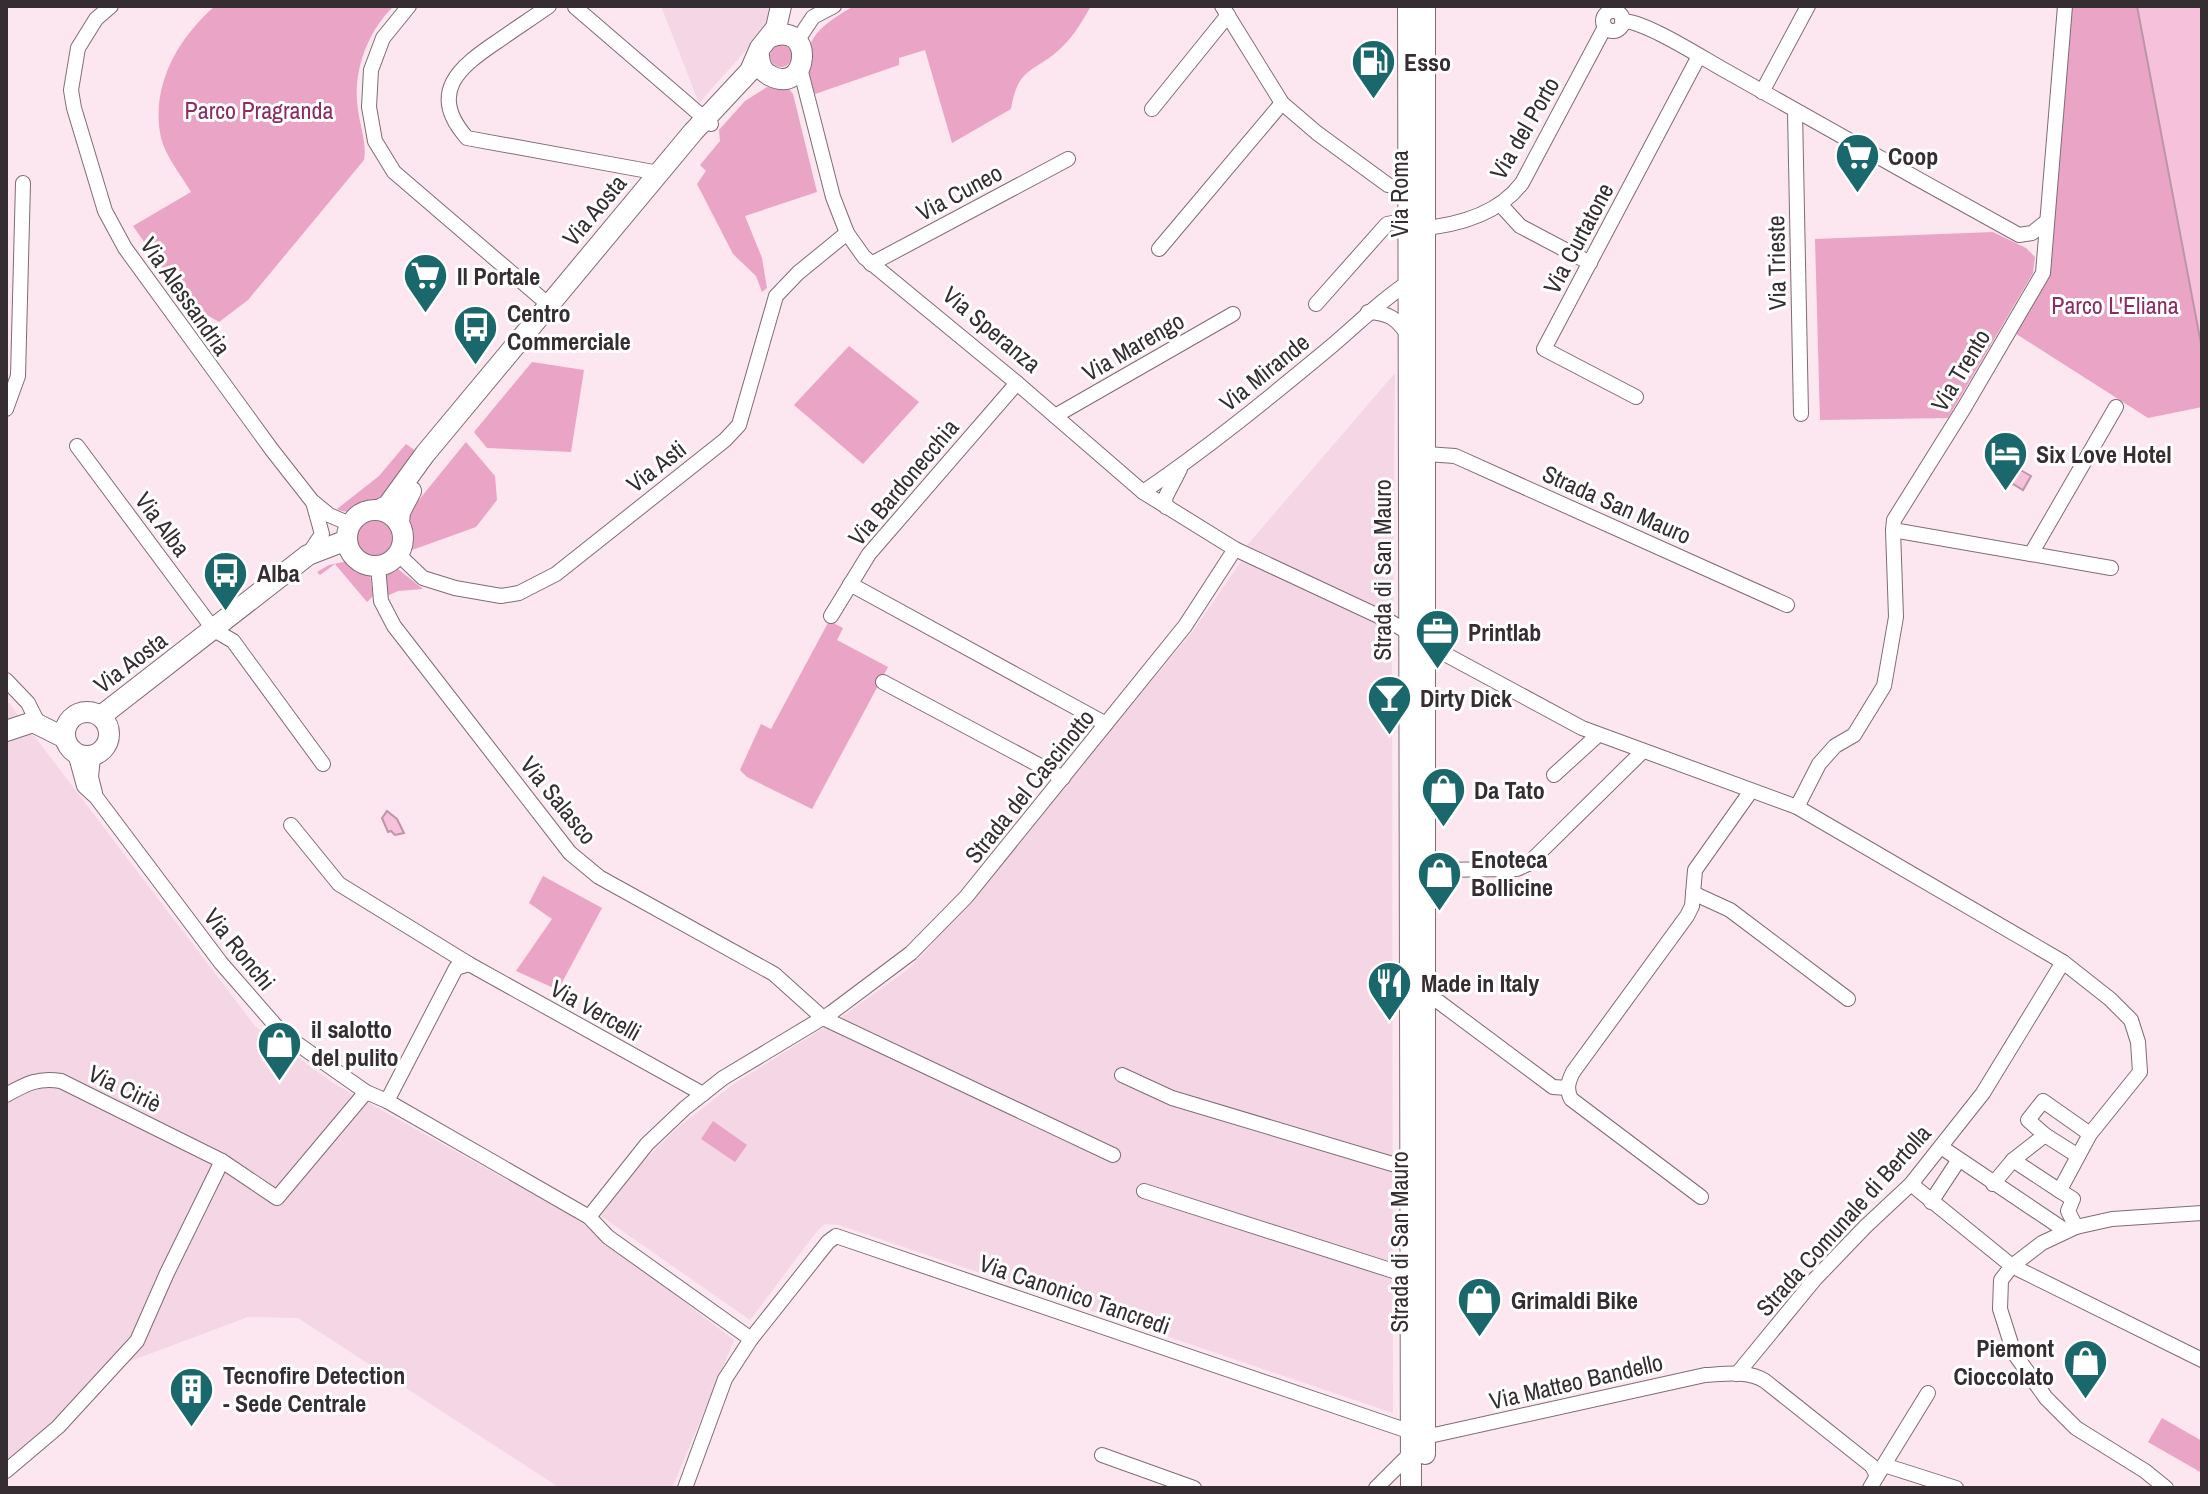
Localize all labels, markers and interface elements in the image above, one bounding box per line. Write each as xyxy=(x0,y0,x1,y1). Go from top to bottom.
fuel station icon: Esso xyxy=(1349,38,1397,101)
place label: Esso xyxy=(1404,46,1451,78)
street label: Via del Porto xyxy=(1482,71,1566,185)
park label: Parco Pragranda xyxy=(185,94,333,126)
supermarket icon: Coop xyxy=(1833,132,1881,195)
place label: Coop xyxy=(1888,140,1938,172)
street label: Via Roma xyxy=(1383,150,1415,238)
street label: Via Cuneo xyxy=(911,156,1007,228)
street label: Via Aosta xyxy=(555,168,633,252)
street label: Via Curtatone xyxy=(1535,177,1621,299)
street label: Via Trieste xyxy=(1759,215,1793,311)
street label: Via Alessandria xyxy=(133,230,239,362)
supermarket icon: Il Portale xyxy=(402,252,450,315)
place label: Il Portale xyxy=(457,260,540,292)
street label: Via Speranza xyxy=(936,279,1048,380)
park label: Parco L'Eliana xyxy=(2051,289,2179,321)
place label: Centro Commerciale xyxy=(507,297,631,357)
bus stop icon: Centro Commerciale xyxy=(452,303,500,366)
street label: Via Marengo xyxy=(1076,304,1190,388)
street label: Via Trento xyxy=(1923,323,1997,417)
street label: Via Mirande xyxy=(1212,326,1316,418)
street label: Via Bardonecchia xyxy=(841,412,965,552)
hotel icon: Six Love Hotel xyxy=(1981,430,2029,493)
street label: Via Asti xyxy=(620,433,692,499)
place label: Six Love Hotel xyxy=(2036,438,2172,470)
street label: Strada San Mauro xyxy=(1538,457,1696,551)
street label: Strada di San Mauro xyxy=(1366,479,1398,661)
street label: Via Alba xyxy=(128,485,198,563)
bus stop icon: Alba xyxy=(202,549,250,612)
place label: Alba xyxy=(257,557,300,589)
office icon: Printlab xyxy=(1413,608,1461,671)
place label: Printlab xyxy=(1468,616,1541,648)
street label: Via Aosta xyxy=(87,624,173,700)
bar icon: Dirty Dick xyxy=(1365,674,1413,737)
place label: Dirty Dick xyxy=(1420,682,1512,714)
street label: Strada del Cascinotto xyxy=(957,702,1101,870)
street label: Via Salasco xyxy=(514,749,604,851)
shop icon: Da Tato xyxy=(1419,766,1467,829)
place label: Da Tato xyxy=(1474,774,1545,806)
place label: Enoteca Bollicine xyxy=(1471,843,1553,903)
shop icon: Enoteca Bollicine xyxy=(1416,849,1464,912)
street label: Via Ronchi xyxy=(197,901,283,997)
restaurant icon: Made in Italy xyxy=(1366,959,1414,1022)
place label: Made in Italy xyxy=(1421,967,1539,999)
street label: Via Vercelli xyxy=(545,972,647,1048)
place label: il salotto del pulito xyxy=(311,1013,398,1073)
shop icon: il salotto del pulito xyxy=(256,1019,304,1082)
street label: Via Ciriè xyxy=(83,1057,167,1119)
street label: Strada Comunale di Bertolla xyxy=(1748,1117,1938,1323)
street label: Strada di San Mauro xyxy=(1383,1151,1415,1333)
street label: Via Canonico Tancredi xyxy=(975,1246,1175,1342)
shop icon: Grimaldi Bike xyxy=(1456,1276,1504,1339)
place label: Grimaldi Bike xyxy=(1511,1284,1638,1316)
place label: Piemont Cioccolato xyxy=(1953,1332,2054,1392)
shop icon: Piemont Cioccolato xyxy=(2061,1338,2109,1401)
street label: Via Matteo Bandello xyxy=(1486,1346,1666,1416)
place label: Tecnofire Detection - Sede Centrale xyxy=(223,1359,405,1419)
building icon: Tecnofire Detection - Sede Centrale xyxy=(168,1365,216,1428)

